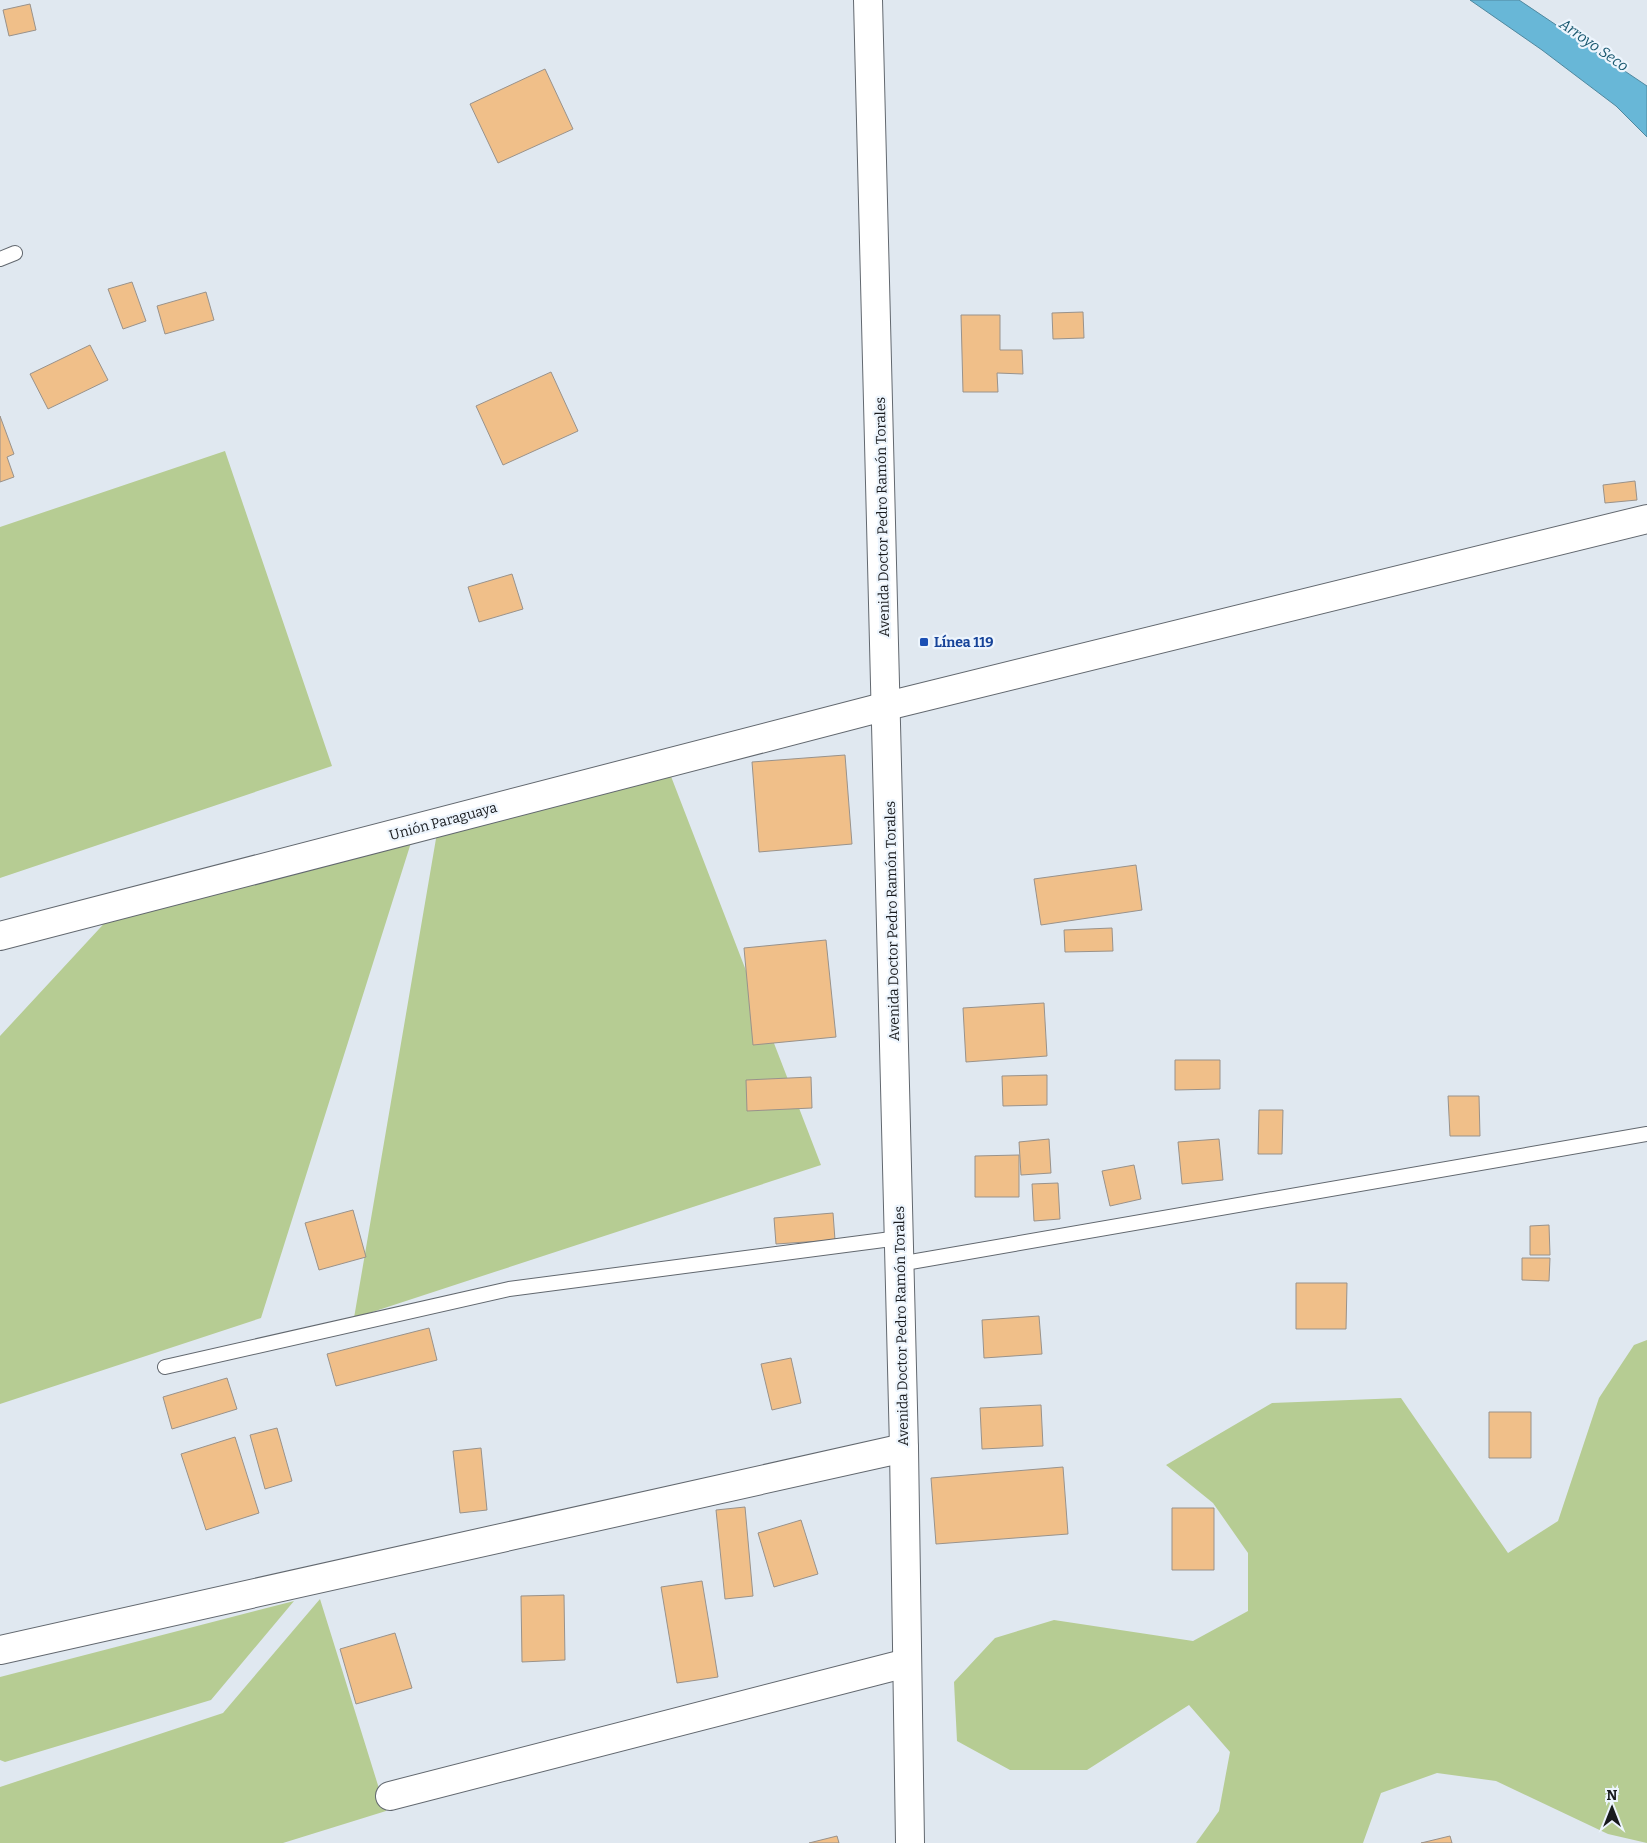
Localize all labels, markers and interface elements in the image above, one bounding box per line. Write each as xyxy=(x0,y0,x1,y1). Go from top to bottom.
water label: Arroyo Seco xyxy=(1555,14,1632,75)
street label: Avenida Doctor Pedro Ramón Torales xyxy=(872,397,893,637)
place label: Línea 119 xyxy=(934,634,994,651)
marker: Línea 119 xyxy=(918,636,930,648)
street label: Unión Paraguaya xyxy=(387,799,499,844)
street label: Avenida Doctor Pedro Ramón Torales xyxy=(882,801,903,1041)
street label: Avenida Doctor Pedro Ramón Torales xyxy=(891,1206,912,1446)
north arrow xyxy=(1587,1783,1637,1833)
text: N xyxy=(1607,1787,1618,1804)

